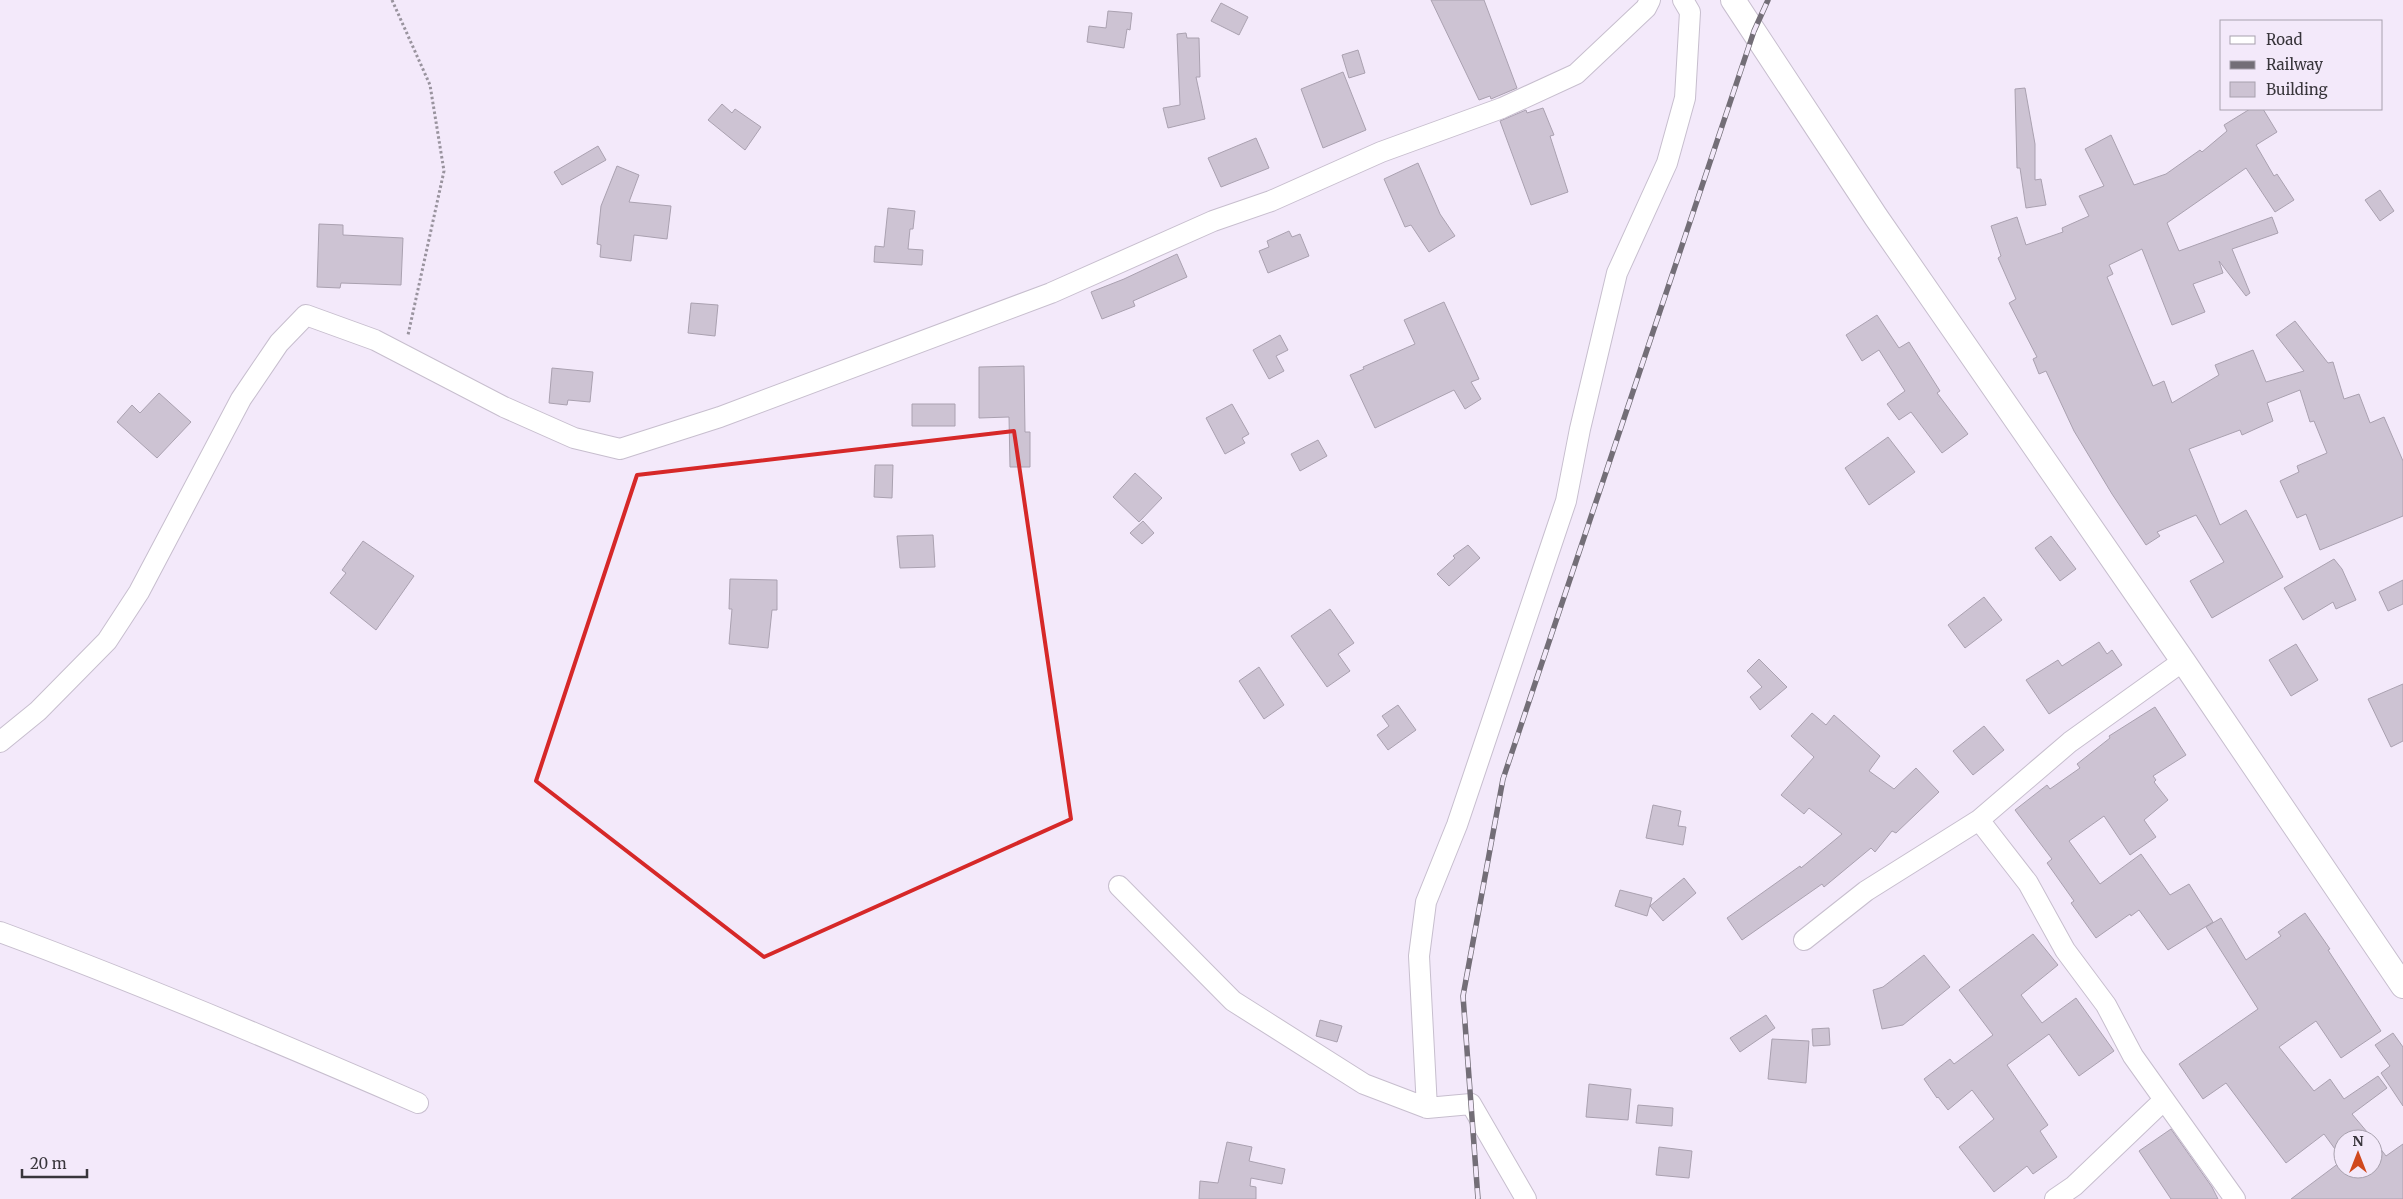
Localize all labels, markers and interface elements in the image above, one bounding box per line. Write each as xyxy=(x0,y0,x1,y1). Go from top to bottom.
legend xyxy=(2220,20,2383,110)
text: Road xyxy=(2266,30,2302,49)
text: Railway xyxy=(2266,55,2323,74)
text: Building xyxy=(2266,80,2328,99)
north arrow xyxy=(2333,1129,2383,1179)
text: N xyxy=(2352,1132,2364,1150)
scale bar xyxy=(22,1146,88,1178)
text: 20 m xyxy=(30,1154,67,1173)

